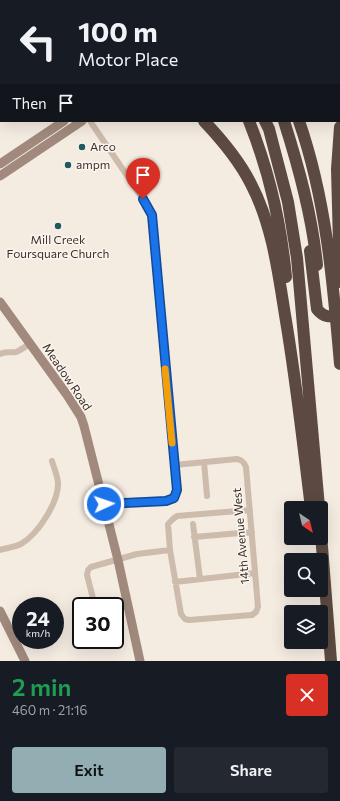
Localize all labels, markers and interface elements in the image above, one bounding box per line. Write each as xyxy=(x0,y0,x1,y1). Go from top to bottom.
text: 100 m xyxy=(78,14,158,48)
icon: left xyxy=(12,16,64,68)
text: Motor Place xyxy=(78,48,178,70)
icon: arrive xyxy=(55,92,77,114)
text: Then xyxy=(12,94,47,112)
place label: Arco xyxy=(90,139,116,153)
marker: Arco xyxy=(77,142,87,152)
place label: ampm xyxy=(76,157,110,171)
pin xyxy=(126,158,160,199)
marker: ampm xyxy=(63,160,73,170)
icon: arrive xyxy=(132,164,154,186)
marker: Mill Creek Foursquare Church xyxy=(53,221,63,231)
place label: Mill Creek Foursquare Church xyxy=(7,232,109,260)
street label: Meadow Road xyxy=(40,340,95,413)
position arrow xyxy=(83,483,125,525)
street label: 14th Avenue West xyxy=(229,487,251,585)
north arrow xyxy=(284,501,328,545)
map controls xyxy=(284,501,328,649)
button: search xyxy=(284,553,328,597)
speed limit sign: 30 xyxy=(72,597,124,649)
button: layers xyxy=(284,605,328,649)
text: 24 xyxy=(26,606,50,630)
text: km/h xyxy=(26,627,50,639)
text: 2 min xyxy=(12,672,71,701)
button: close xyxy=(286,674,328,716)
text: 460 m · 21:16 xyxy=(12,702,87,718)
button: Exit xyxy=(12,747,166,793)
button: Share xyxy=(174,747,328,793)

